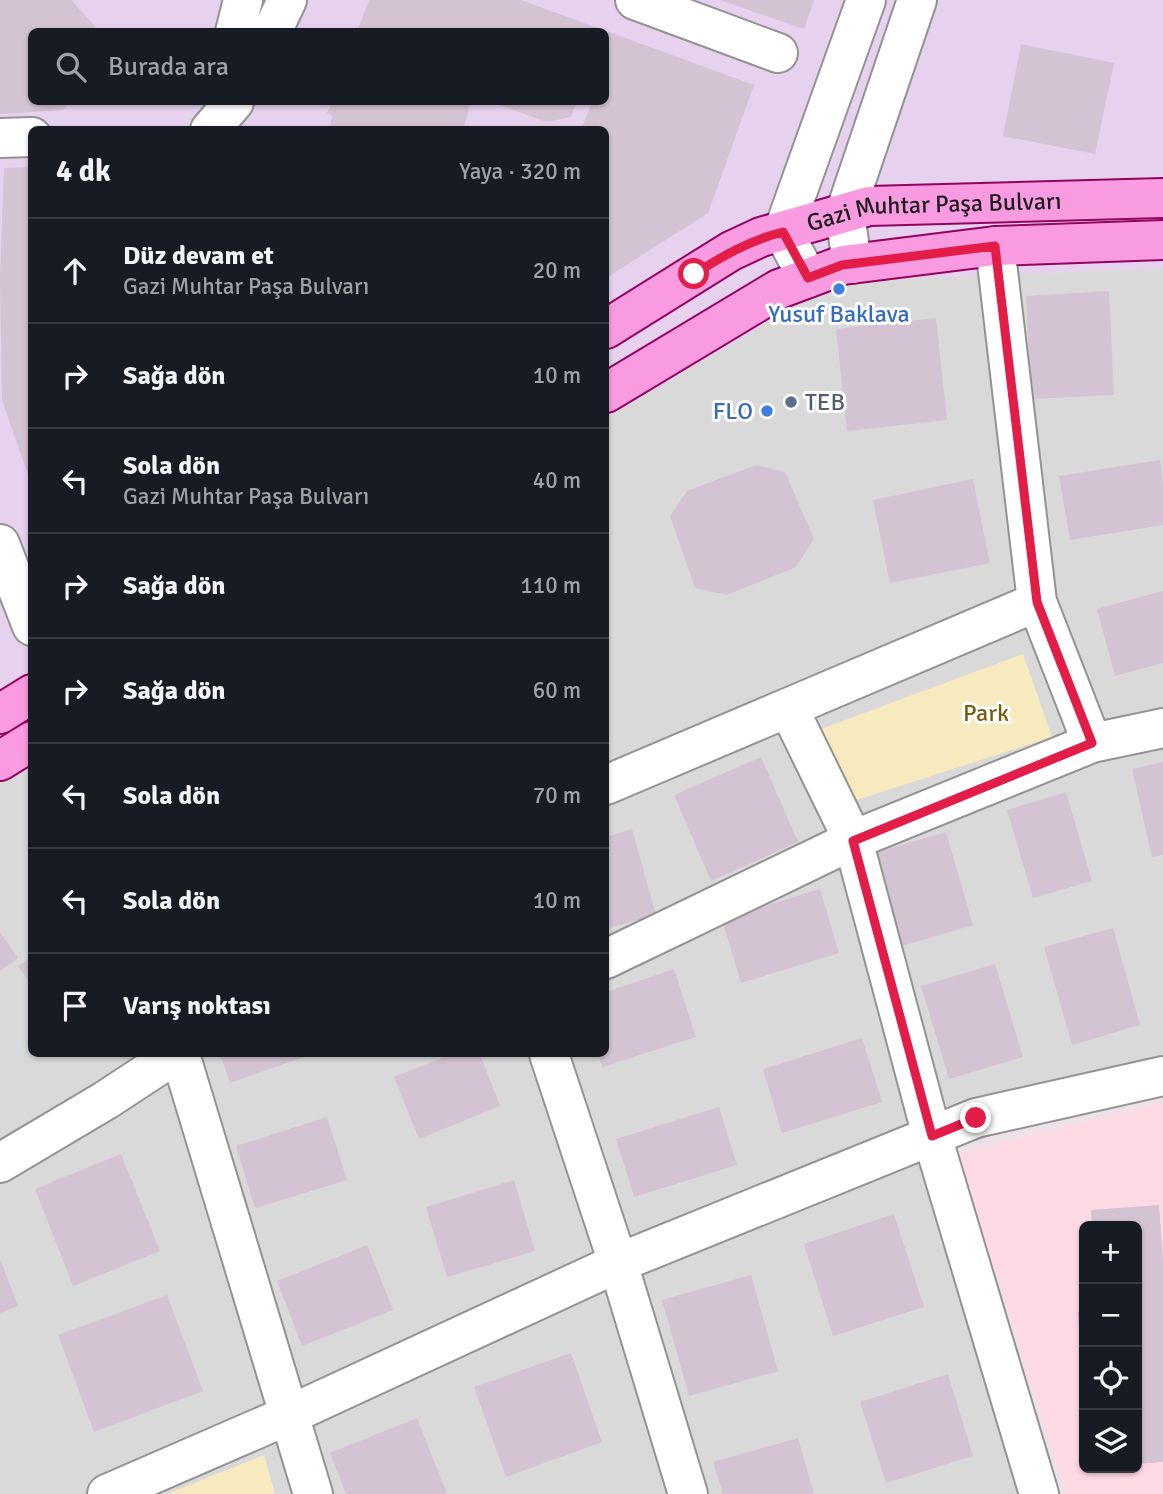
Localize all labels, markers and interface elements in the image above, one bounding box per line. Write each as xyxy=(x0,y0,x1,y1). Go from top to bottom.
search box xyxy=(28,28,609,105)
icon: search xyxy=(52,48,90,86)
text: Burada ara xyxy=(108,51,229,83)
text: 4 dk xyxy=(56,153,111,190)
text: Yaya · 320 m xyxy=(459,157,581,186)
street label: Gazi Muhtar Paşa Bulvarı xyxy=(803,186,1062,238)
text: Düz devam et xyxy=(123,240,274,272)
icon: ahead xyxy=(56,252,94,290)
text: 20 m xyxy=(533,256,581,285)
route start xyxy=(678,258,709,289)
text: Gazi Muhtar Paşa Bulvarı xyxy=(123,272,369,301)
marker: Yusuf Baklava xyxy=(831,281,847,297)
place label: Yusuf Baklava xyxy=(768,299,910,329)
icon: right xyxy=(56,357,94,395)
text: Sağa dön xyxy=(123,360,226,392)
text: 10 m xyxy=(533,361,581,390)
place label: TEB xyxy=(805,387,845,417)
marker: TEB xyxy=(783,394,799,410)
place label: FLO xyxy=(713,396,753,426)
marker: FLO xyxy=(759,403,775,419)
text: Sola dön xyxy=(123,450,220,482)
icon: left xyxy=(56,462,94,500)
text: 40 m xyxy=(533,466,581,495)
text: Gazi Muhtar Paşa Bulvarı xyxy=(123,482,369,511)
icon: right xyxy=(56,567,94,605)
text: Sağa dön xyxy=(123,570,226,602)
text: 110 m xyxy=(520,571,581,600)
icon: right xyxy=(56,672,94,710)
text: Sağa dön xyxy=(123,675,226,707)
text: 60 m xyxy=(533,676,581,705)
park label: Park xyxy=(963,698,1009,728)
icon: left xyxy=(56,777,94,815)
text: Sola dön xyxy=(123,780,220,812)
text: 70 m xyxy=(533,781,581,810)
icon: left xyxy=(56,882,94,920)
text: Sola dön xyxy=(123,885,220,917)
text: 10 m xyxy=(533,886,581,915)
icon: arrive xyxy=(56,987,94,1025)
text: Varış noktası xyxy=(123,990,271,1022)
route end xyxy=(960,1102,991,1133)
map controls xyxy=(1079,1221,1142,1473)
button: + xyxy=(1079,1221,1142,1284)
button: − xyxy=(1079,1284,1142,1347)
button: locate xyxy=(1079,1347,1142,1410)
button: layers xyxy=(1079,1410,1142,1473)

